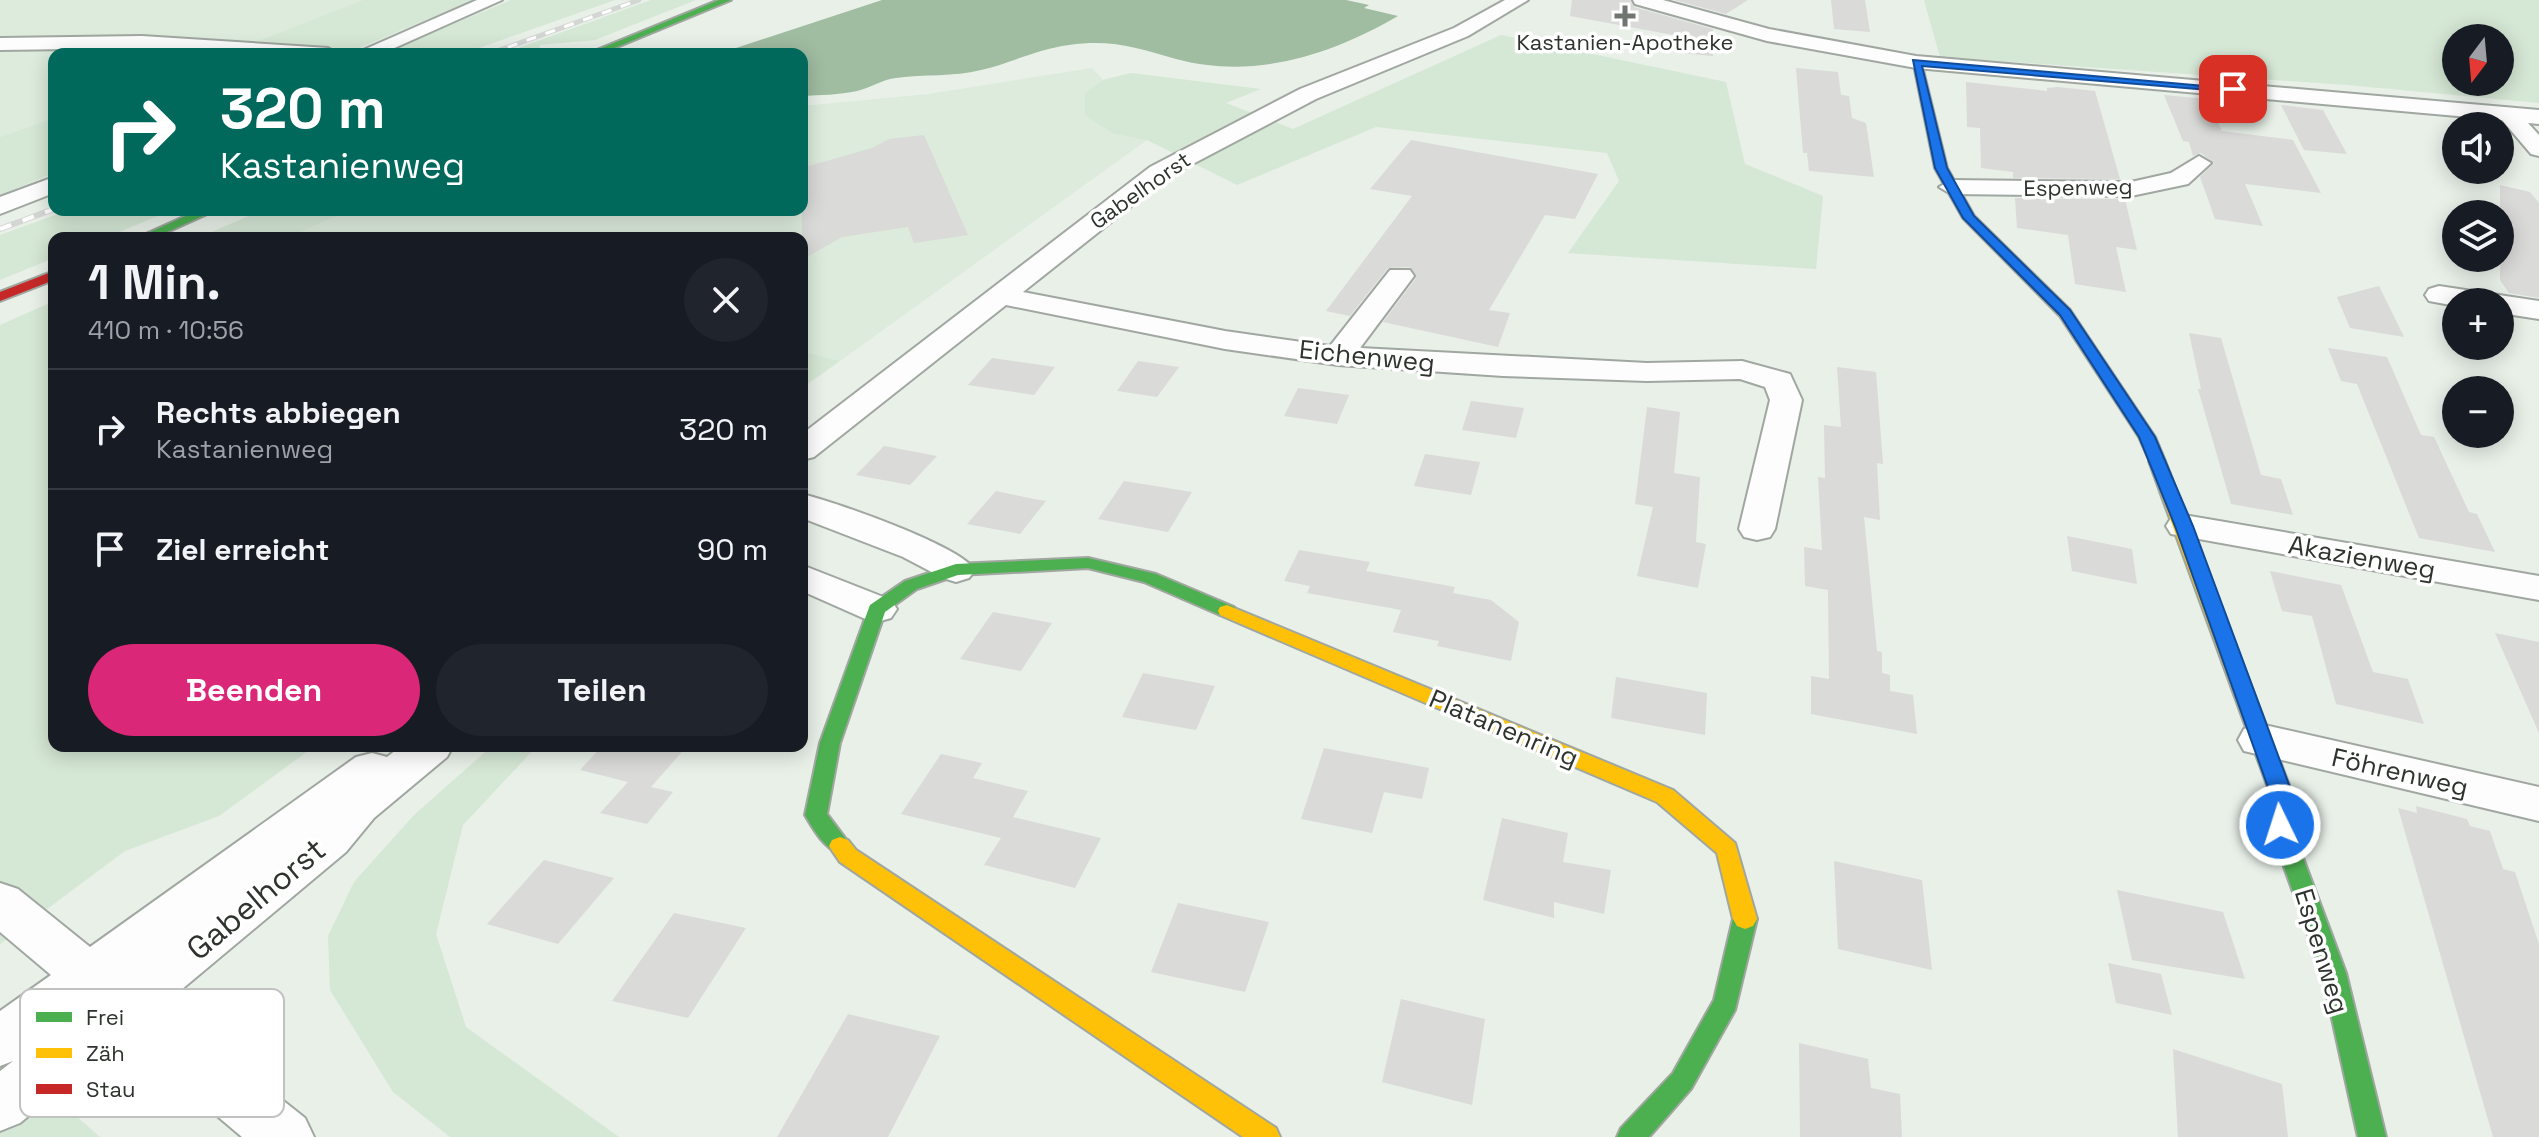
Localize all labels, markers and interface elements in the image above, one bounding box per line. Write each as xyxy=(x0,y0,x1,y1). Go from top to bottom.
marker: Kastanien-Apotheke xyxy=(1616,7,1634,25)
north arrow xyxy=(2442,24,2514,96)
map controls xyxy=(2442,24,2514,448)
place label: Kastanien-Apotheke xyxy=(1516,28,1734,56)
pin xyxy=(2199,55,2267,123)
icon: arrive xyxy=(2211,67,2255,111)
text: 320 m xyxy=(220,73,386,144)
icon: right xyxy=(88,80,192,184)
button: sound xyxy=(2442,112,2514,184)
text: Kastanienweg xyxy=(220,143,465,189)
street label: Gabelhorst xyxy=(1084,145,1196,235)
street label: Espenweg xyxy=(2023,172,2133,202)
button: layers xyxy=(2442,200,2514,272)
text: 1 Min. xyxy=(88,252,221,313)
button: close xyxy=(684,258,768,342)
button: + xyxy=(2442,288,2514,360)
text: 410 m · 10:56 xyxy=(88,313,244,347)
street label: Eichenweg xyxy=(1297,332,1437,380)
button: − xyxy=(2442,376,2514,448)
text: Rechts abbiegen xyxy=(156,393,401,432)
icon: right xyxy=(88,407,132,451)
text: 320 m xyxy=(679,410,768,449)
text: Kastanienweg xyxy=(156,432,333,466)
icon: arrive xyxy=(88,527,132,571)
street label: Akazienweg xyxy=(2286,527,2438,587)
text: Ziel erreicht xyxy=(156,530,329,569)
text: 90 m xyxy=(697,530,768,569)
button: Beenden xyxy=(88,644,420,736)
button: Teilen xyxy=(436,644,768,736)
street label: Platanenring xyxy=(1424,681,1584,775)
street label: Föhrenweg xyxy=(2328,740,2472,804)
position arrow xyxy=(2238,783,2322,867)
street label: Gabelhorst xyxy=(178,829,334,969)
street label: Espenweg xyxy=(2287,884,2357,1018)
legend xyxy=(20,989,284,1117)
text: Frei xyxy=(86,1003,124,1031)
text: Zäh xyxy=(86,1039,125,1067)
text: Stau xyxy=(86,1075,135,1103)

